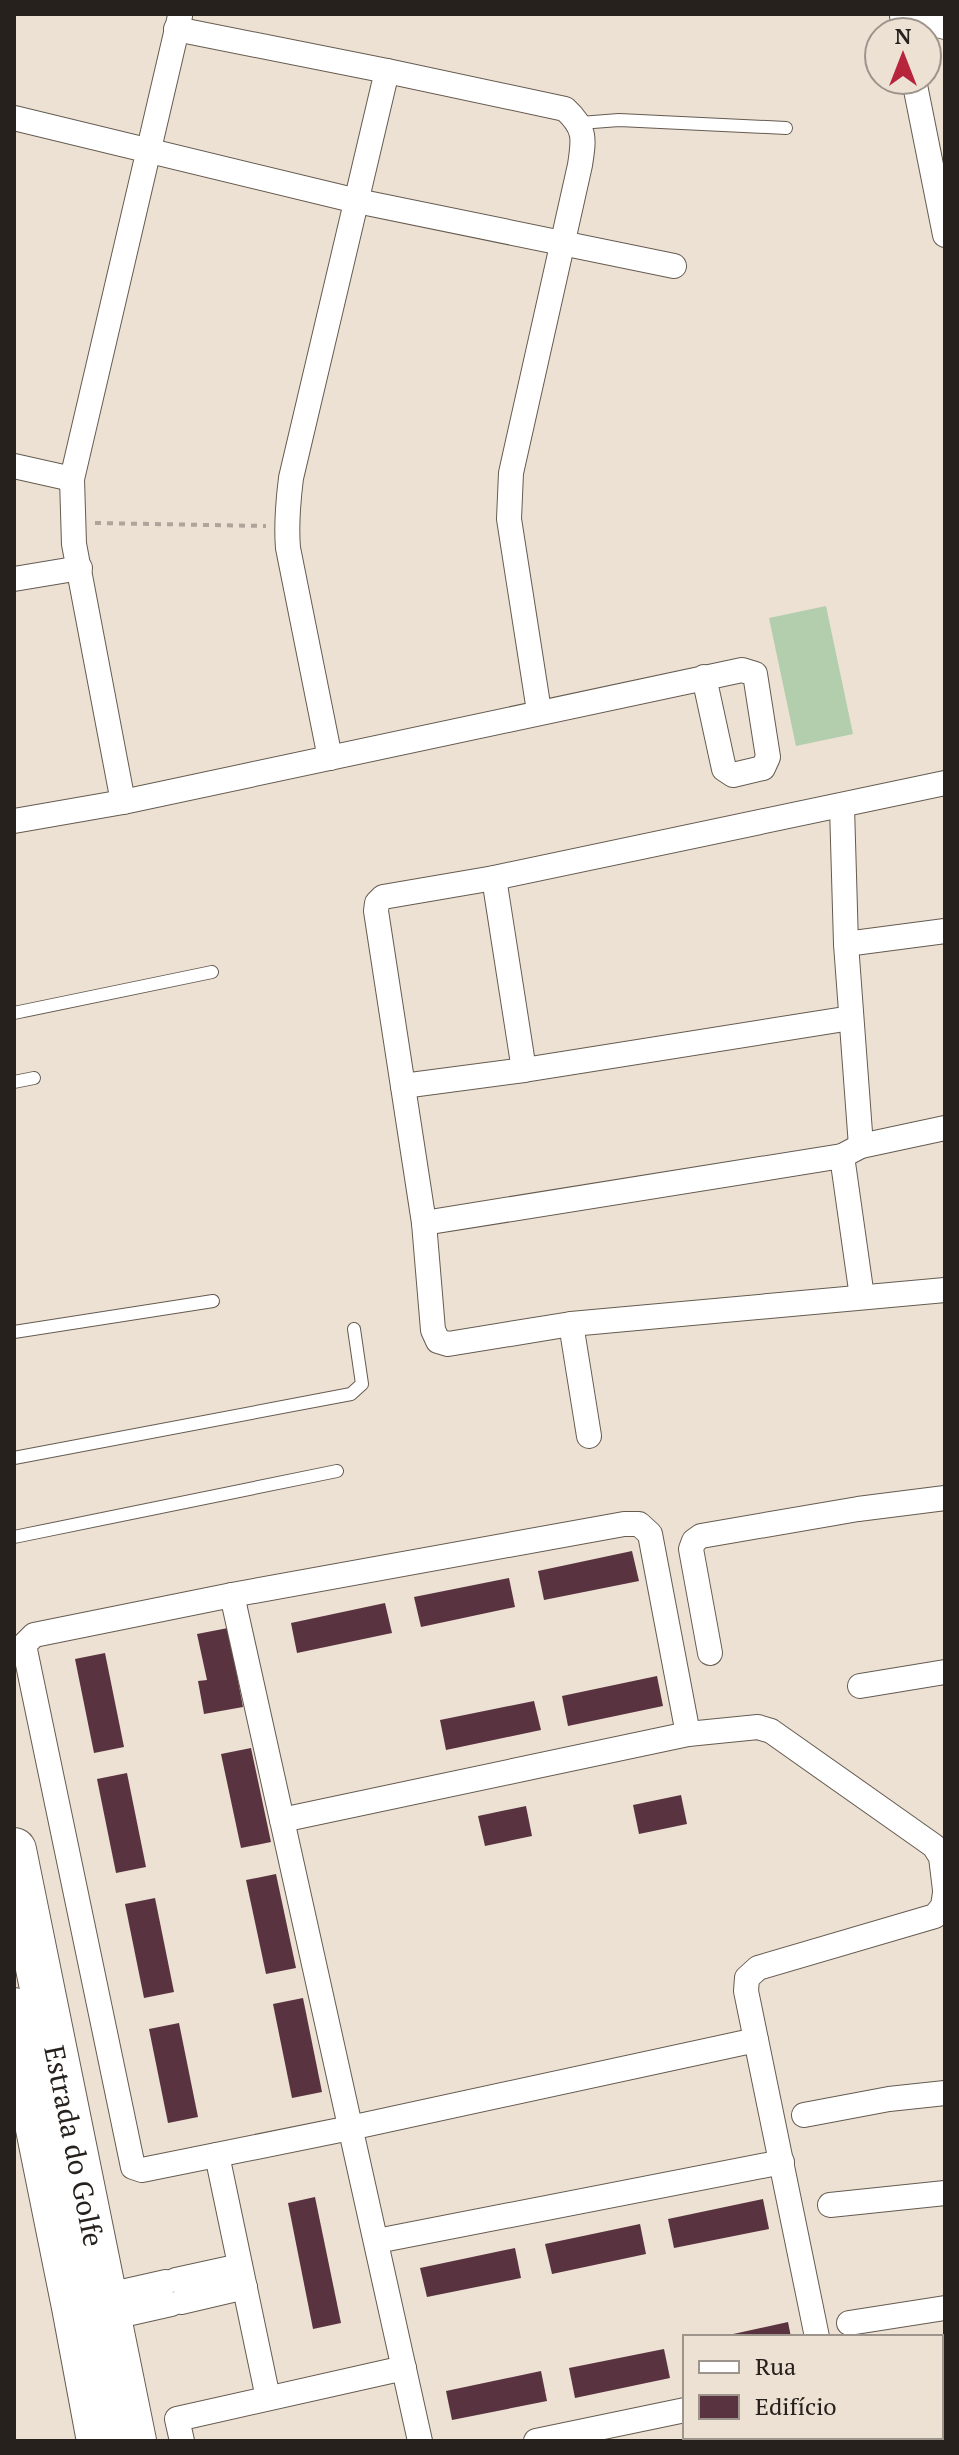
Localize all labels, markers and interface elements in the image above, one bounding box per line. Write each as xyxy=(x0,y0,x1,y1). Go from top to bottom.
north arrow xyxy=(863,16,943,96)
text: N xyxy=(895,21,912,50)
street label: Estrada do Golfe xyxy=(36,2042,113,2250)
legend xyxy=(683,2335,943,2439)
text: Rua xyxy=(755,2350,796,2382)
text: Edifício xyxy=(755,2390,837,2422)

